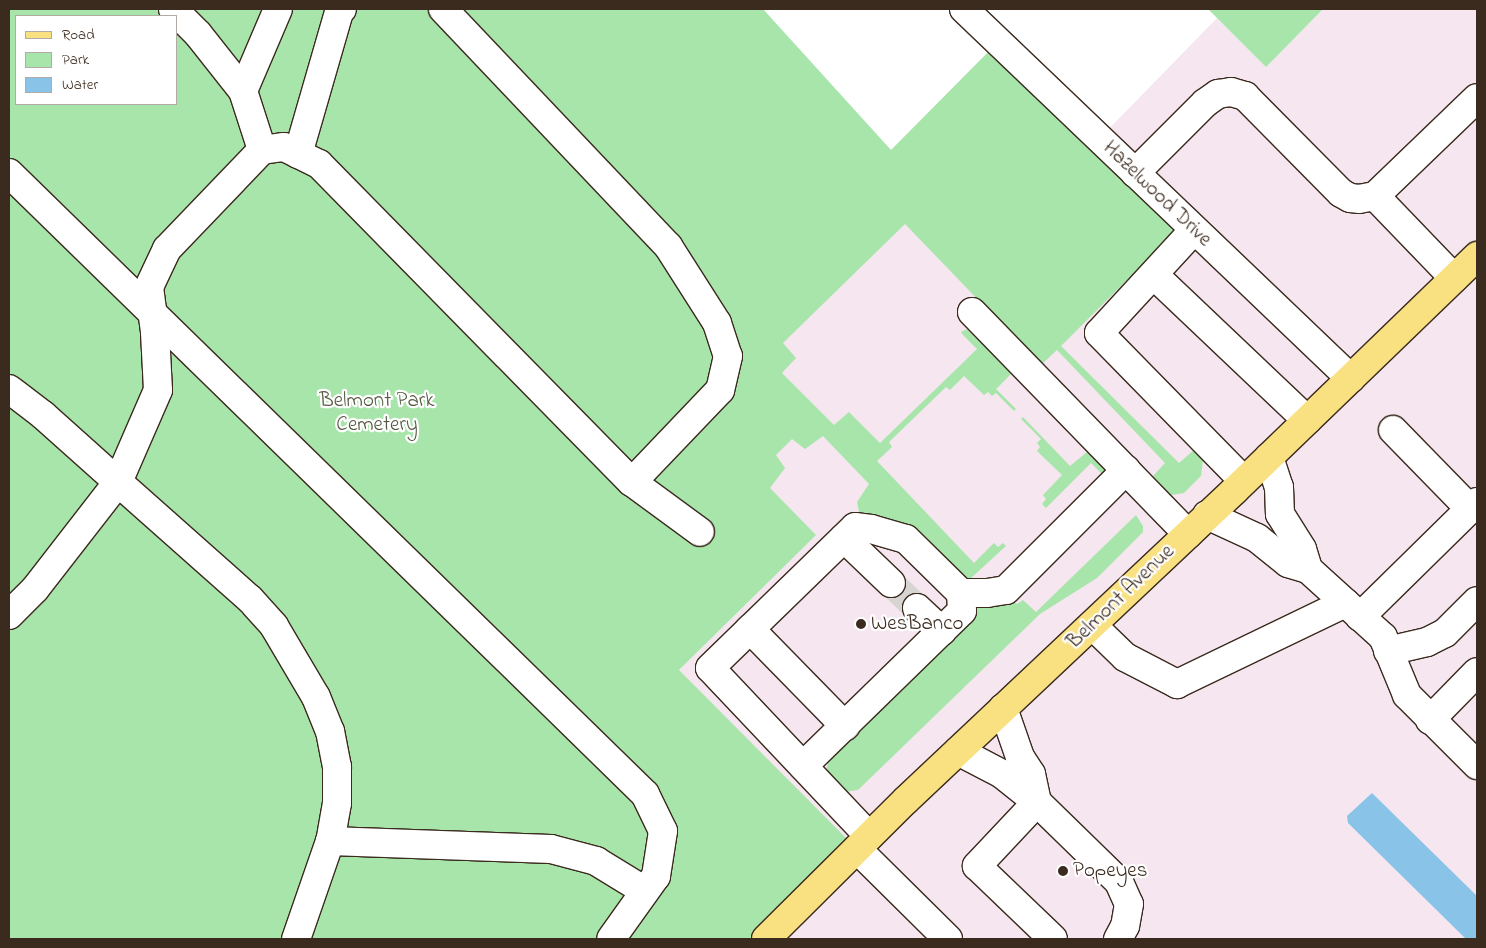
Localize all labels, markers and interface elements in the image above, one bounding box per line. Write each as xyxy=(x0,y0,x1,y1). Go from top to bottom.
legend xyxy=(15,15,178,105)
text: Road xyxy=(62,24,95,46)
text: Park xyxy=(62,49,89,71)
text: Water xyxy=(62,74,98,96)
street label: Hazelwood Drive xyxy=(1097,136,1217,252)
park label: Belmont Park Cemetery xyxy=(320,388,434,438)
street label: Belmont Avenue xyxy=(1062,539,1180,655)
place label: WesBanco xyxy=(871,611,963,637)
marker: WesBanco xyxy=(855,618,867,630)
place label: Popeyes xyxy=(1073,858,1147,884)
marker: Popeyes xyxy=(1057,865,1069,877)

